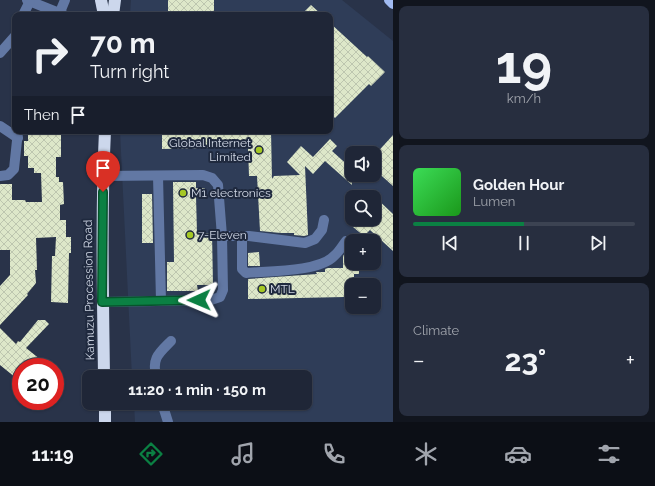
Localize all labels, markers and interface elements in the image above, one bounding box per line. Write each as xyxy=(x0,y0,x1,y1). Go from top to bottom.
text: 70 m xyxy=(90,27,156,60)
icon: right xyxy=(24,28,76,80)
text: 19 xyxy=(496,34,552,95)
text: Turn right xyxy=(90,61,169,82)
text: km/h xyxy=(507,91,541,106)
icon: arrive xyxy=(67,104,89,126)
text: Then xyxy=(24,106,59,124)
place label: Global Internet Limited xyxy=(169,136,251,164)
marker: Global Internet Limited xyxy=(254,145,264,155)
map controls xyxy=(345,146,381,314)
button: sound xyxy=(345,146,381,182)
pin xyxy=(86,151,120,192)
icon: arrive xyxy=(92,157,114,179)
text: Golden Hour xyxy=(473,176,564,194)
place label: M1 electronics xyxy=(191,186,271,200)
marker: M1 electronics xyxy=(178,188,188,198)
button: search xyxy=(345,190,381,226)
text: Lumen xyxy=(473,194,515,209)
street label: Kamuzu Procession Road xyxy=(81,219,97,361)
place label: 7-Eleven xyxy=(198,228,247,242)
marker: 7-Eleven xyxy=(185,230,195,240)
icon: previous xyxy=(439,232,461,254)
icon: pause xyxy=(513,232,535,254)
icon: next xyxy=(587,232,609,254)
button: + xyxy=(345,234,381,270)
button: − xyxy=(345,278,381,314)
position arrow xyxy=(178,279,220,321)
place label: MTL xyxy=(270,282,295,296)
marker: MTL xyxy=(257,284,267,294)
text: Climate xyxy=(413,323,459,338)
text: 23° xyxy=(504,343,546,378)
text: − xyxy=(413,347,425,373)
text: + xyxy=(626,347,635,373)
speed limit sign: 20 xyxy=(12,358,64,410)
text: 11:20 · 1 min · 150 m xyxy=(128,381,266,399)
icon: directions xyxy=(137,440,165,468)
icon: music xyxy=(229,440,257,468)
icon: phone xyxy=(320,440,348,468)
icon: climate xyxy=(412,440,440,468)
icon: car xyxy=(504,440,532,468)
icon: filters xyxy=(595,440,623,468)
text: 11:19 xyxy=(32,444,74,465)

